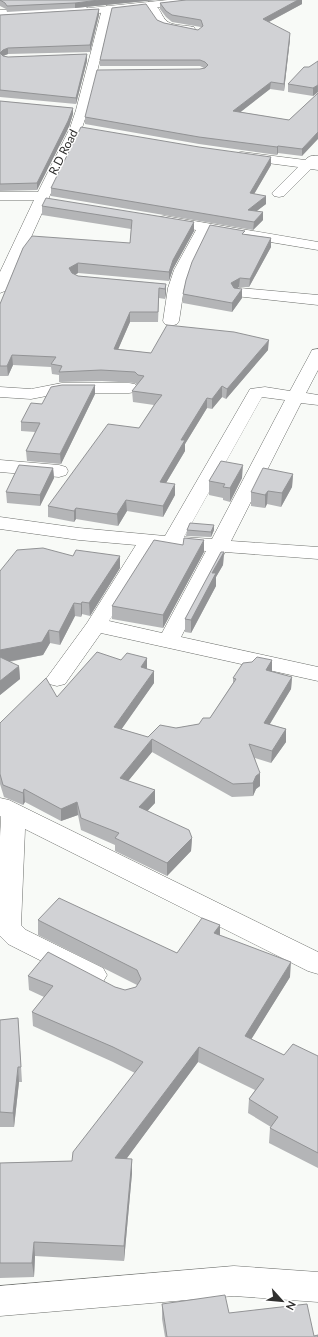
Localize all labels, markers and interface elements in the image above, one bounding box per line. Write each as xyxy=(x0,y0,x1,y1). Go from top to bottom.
street label: R.D Road xyxy=(45,127,81,177)
north arrow xyxy=(262,1281,302,1321)
text: N xyxy=(284,1299,299,1312)

